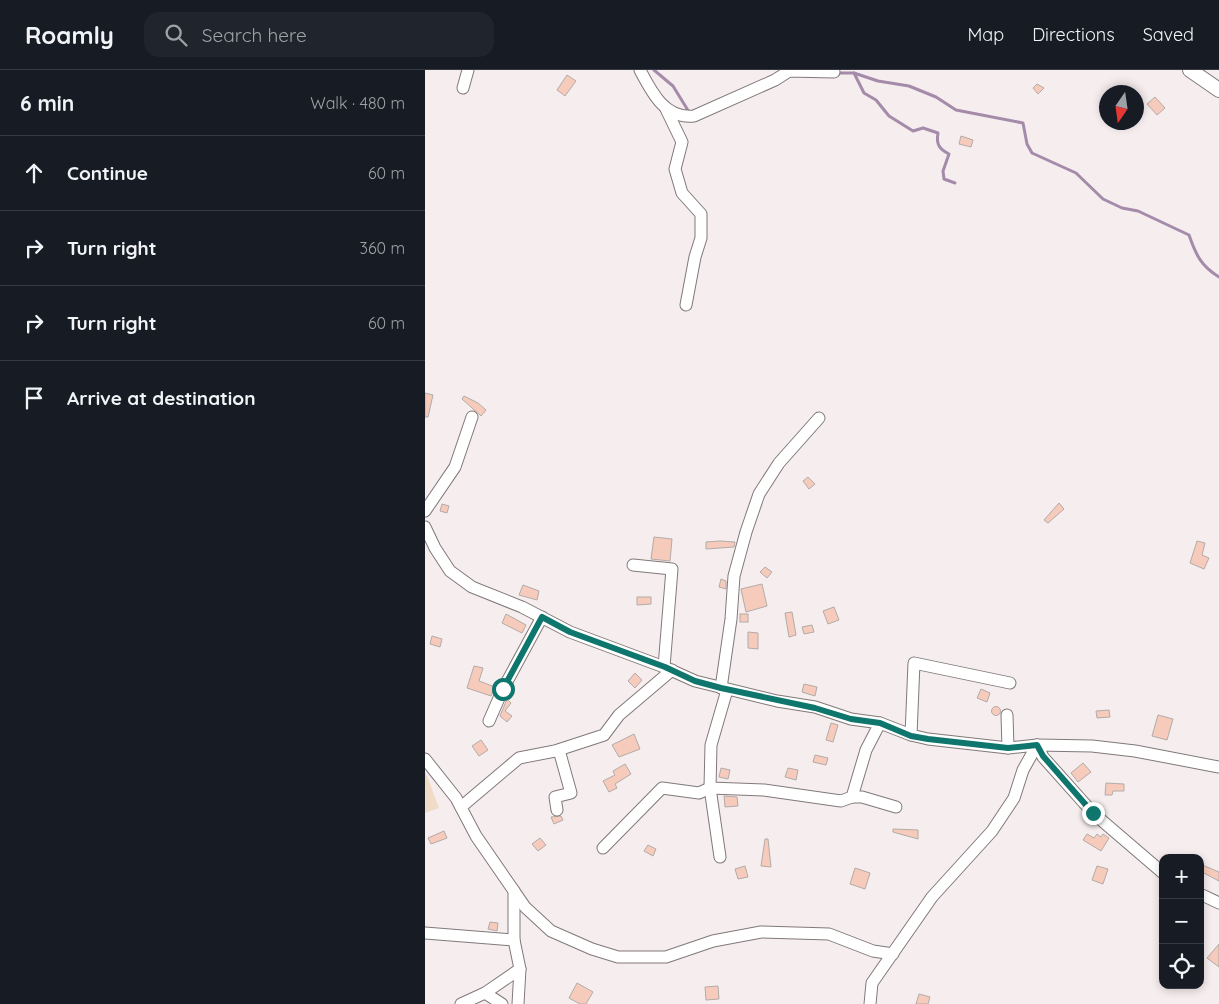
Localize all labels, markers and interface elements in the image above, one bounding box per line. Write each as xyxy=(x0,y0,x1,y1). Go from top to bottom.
search box xyxy=(144,12,494,57)
text: Roamly xyxy=(25,20,114,50)
icon: search xyxy=(162,21,190,49)
text: Search here xyxy=(202,23,307,47)
text: Map xyxy=(967,23,1004,46)
text: Directions xyxy=(1032,23,1115,46)
text: Saved xyxy=(1143,23,1194,46)
north arrow xyxy=(1099,85,1144,130)
text: 6 min xyxy=(20,90,74,116)
text: Walk · 480 m xyxy=(310,93,405,113)
icon: ahead xyxy=(20,159,48,187)
text: Continue xyxy=(67,161,148,185)
text: 60 m xyxy=(368,163,405,183)
icon: right xyxy=(20,234,48,262)
text: Turn right xyxy=(67,236,156,260)
text: 360 m xyxy=(360,238,405,258)
icon: right xyxy=(20,309,48,337)
text: Turn right xyxy=(67,311,156,335)
text: 60 m xyxy=(368,313,405,333)
icon: arrive xyxy=(20,384,48,412)
text: Arrive at destination xyxy=(67,386,256,410)
route start xyxy=(492,678,515,701)
route end xyxy=(1082,802,1105,825)
map controls xyxy=(1159,854,1204,989)
button: + xyxy=(1159,854,1204,899)
button: − xyxy=(1159,899,1204,944)
button: locate xyxy=(1159,944,1204,989)

